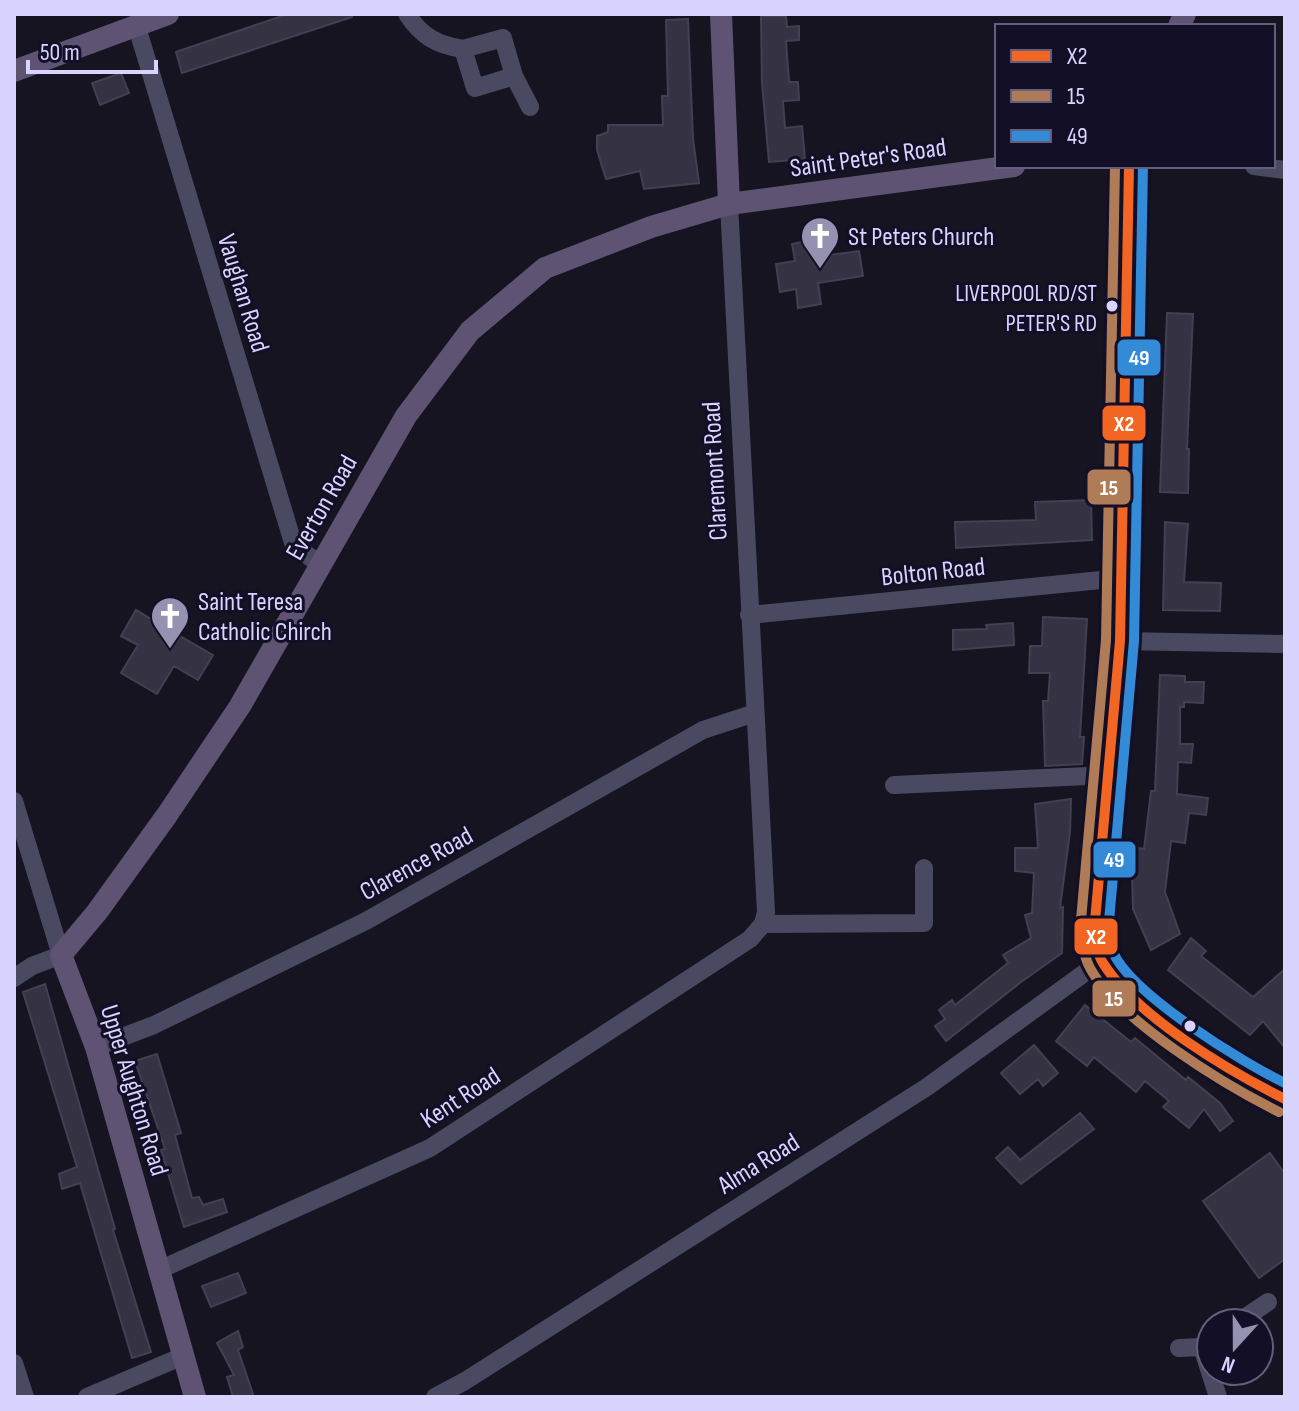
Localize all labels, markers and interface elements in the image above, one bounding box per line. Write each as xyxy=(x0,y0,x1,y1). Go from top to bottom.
scale bar xyxy=(28,24,156,74)
legend xyxy=(995,24,1275,168)
text: 50 m xyxy=(40,38,80,67)
text: X2 xyxy=(1066,42,1087,71)
text: 15 xyxy=(1067,82,1085,111)
text: 49 xyxy=(1067,122,1088,151)
street label: Saint Peter's Road xyxy=(788,132,948,185)
church icon: St Peters Church xyxy=(799,215,841,270)
place label: St Peters Church xyxy=(848,222,994,253)
street label: Vaughan Road xyxy=(210,231,275,356)
place label: LIVERPOOL RD/ST PETER'S RD xyxy=(955,279,1097,338)
marker: LIVERPOOL RD/ST PETER'S RD xyxy=(1104,298,1120,314)
line badge: 49 xyxy=(1116,338,1162,377)
text: 49 xyxy=(1129,345,1149,372)
street label: Claremont Road xyxy=(696,401,735,541)
line badge: X2 xyxy=(1101,404,1147,442)
text: X2 xyxy=(1113,411,1134,438)
street label: Everton Road xyxy=(280,450,365,566)
line badge: 15 xyxy=(1086,468,1132,506)
text: 15 xyxy=(1100,475,1118,502)
street label: Bolton Road xyxy=(880,552,987,593)
place label: Saint Teresa Catholic Chirch xyxy=(198,587,332,648)
church icon: Saint Teresa Catholic Chirch xyxy=(149,595,191,650)
street label: Clarence Road xyxy=(355,821,479,908)
line badge: 49 xyxy=(1092,840,1137,879)
text: 49 xyxy=(1104,847,1124,874)
line badge: X2 xyxy=(1073,917,1119,956)
text: X2 xyxy=(1085,924,1106,951)
line badge: 15 xyxy=(1091,979,1137,1018)
text: 15 xyxy=(1105,986,1123,1013)
street label: Upper Aughton Road xyxy=(93,1001,174,1180)
unlabelled marker xyxy=(1182,1018,1198,1034)
street label: Kent Road xyxy=(415,1061,506,1135)
street label: Alma Road xyxy=(711,1127,805,1202)
north arrow xyxy=(1195,1307,1275,1387)
text: N xyxy=(1218,1350,1239,1379)

